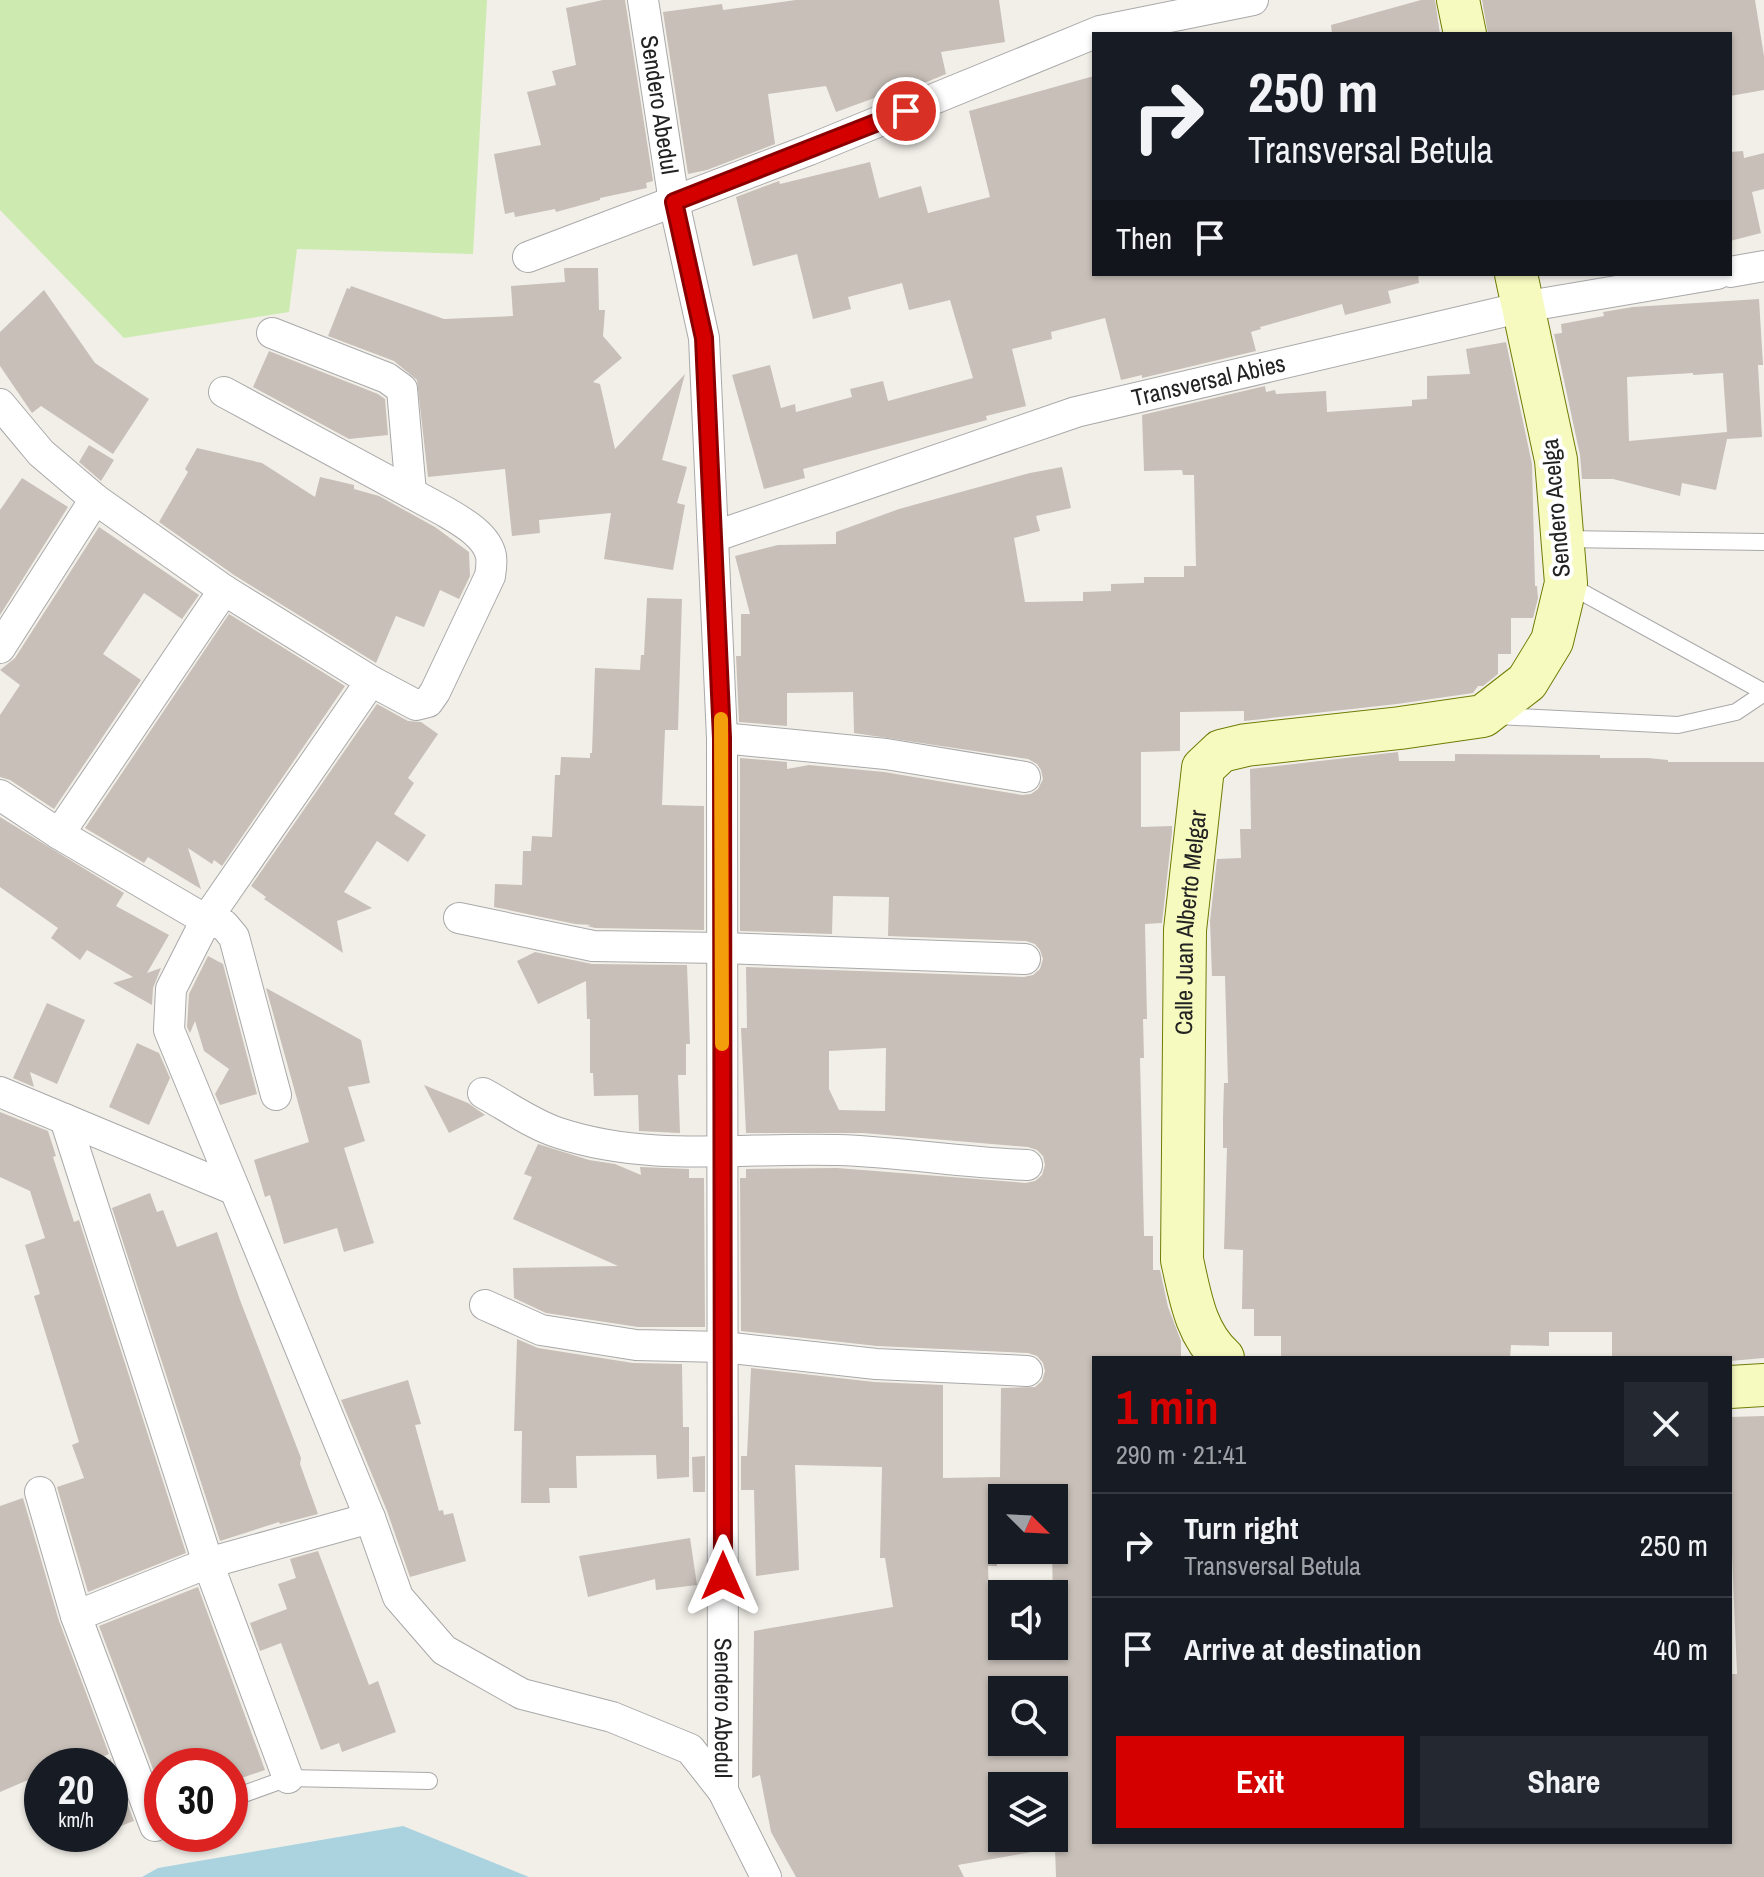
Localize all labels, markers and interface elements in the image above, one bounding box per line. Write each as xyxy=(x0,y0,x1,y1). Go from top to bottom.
street label: Sendero Abedul xyxy=(634,33,687,176)
text: 250 m xyxy=(1248,54,1378,129)
icon: right xyxy=(1116,64,1220,168)
pin xyxy=(872,77,940,145)
icon: arrive xyxy=(884,89,928,133)
text: Transversal Betula xyxy=(1248,126,1493,174)
icon: arrive xyxy=(1188,216,1232,260)
text: Then xyxy=(1116,218,1172,258)
street label: Transversal Abies xyxy=(1128,346,1288,413)
street label: Sendero Acelga xyxy=(1533,437,1577,579)
street label: Calle Juan Alberto Melgar xyxy=(1167,808,1213,1035)
text: 1 min xyxy=(1116,1374,1219,1439)
button: close xyxy=(1624,1382,1708,1466)
text: 290 m · 21:41 xyxy=(1116,1437,1246,1472)
north arrow xyxy=(988,1484,1068,1564)
map controls xyxy=(988,1484,1068,1852)
text: Turn right xyxy=(1184,1508,1298,1548)
icon: right xyxy=(1116,1523,1160,1567)
text: 250 m xyxy=(1640,1525,1708,1565)
position arrow xyxy=(681,1534,765,1618)
text: Transversal Betula xyxy=(1184,1548,1361,1583)
button: sound xyxy=(988,1580,1068,1660)
icon: arrive xyxy=(1116,1627,1160,1671)
text: Arrive at destination xyxy=(1184,1629,1422,1669)
text: 40 m xyxy=(1653,1629,1708,1669)
street label: Sendero Abedul xyxy=(708,1638,740,1778)
button: search xyxy=(988,1676,1068,1756)
button: Exit xyxy=(1116,1736,1404,1828)
button: Share xyxy=(1420,1736,1708,1828)
speed limit sign: 30 xyxy=(144,1748,248,1852)
text: 20 xyxy=(58,1763,94,1816)
button: layers xyxy=(988,1772,1068,1852)
text: km/h xyxy=(58,1806,94,1833)

